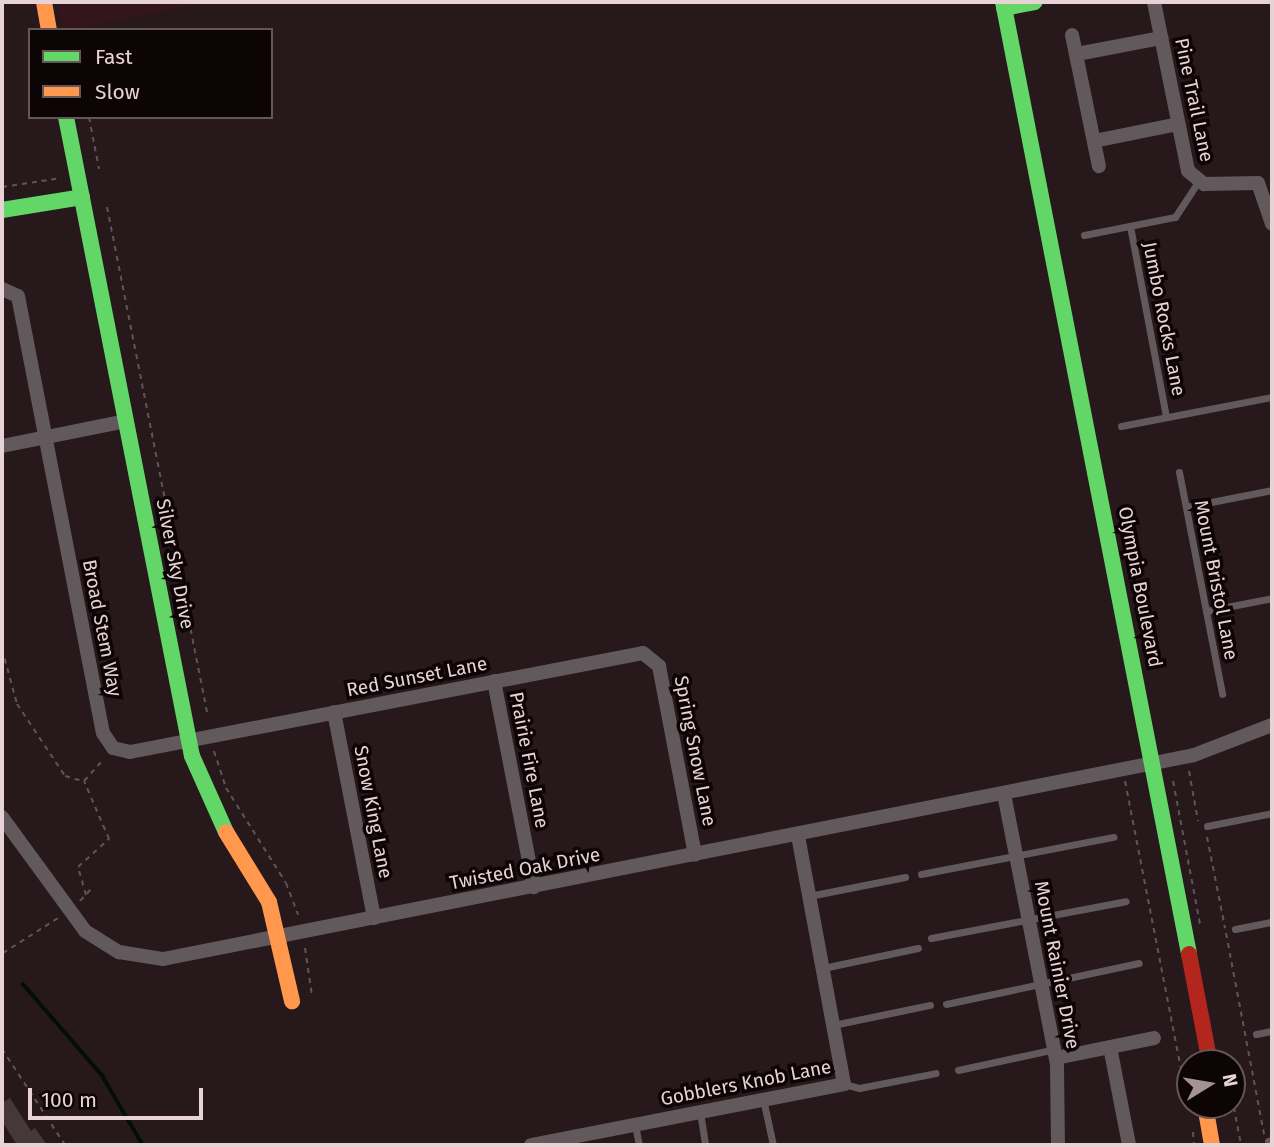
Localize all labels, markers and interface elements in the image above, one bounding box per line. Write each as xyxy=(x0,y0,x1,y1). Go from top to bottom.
legend xyxy=(28,28,273,119)
street label: Pine Trail Lane xyxy=(1170,36,1218,164)
text: Fast xyxy=(95,44,133,70)
text: Slow xyxy=(95,79,140,105)
street label: Jumbo Rocks Lane xyxy=(1138,240,1190,398)
street label: Silver Sky Drive xyxy=(151,497,199,631)
street label: Mount Bristol Lane xyxy=(1189,498,1243,662)
street label: Olympia Boulevard xyxy=(1113,505,1167,669)
street label: Broad Stem Way xyxy=(78,558,126,698)
street label: Red Sunset Lane xyxy=(345,652,489,702)
street label: Spring Snow Lane xyxy=(669,674,721,828)
street label: Prairie Fire Lane xyxy=(505,690,553,830)
street label: Snow King Lane xyxy=(349,744,397,880)
street label: Twisted Oak Drive xyxy=(448,843,602,895)
street label: Mount Rainier Drive xyxy=(1030,879,1084,1051)
north arrow xyxy=(1176,1049,1246,1119)
street label: Gobblers Knob Lane xyxy=(659,1055,833,1111)
text: N xyxy=(1218,1072,1243,1089)
scale bar xyxy=(32,1074,206,1118)
text: 100 m xyxy=(41,1087,97,1113)

